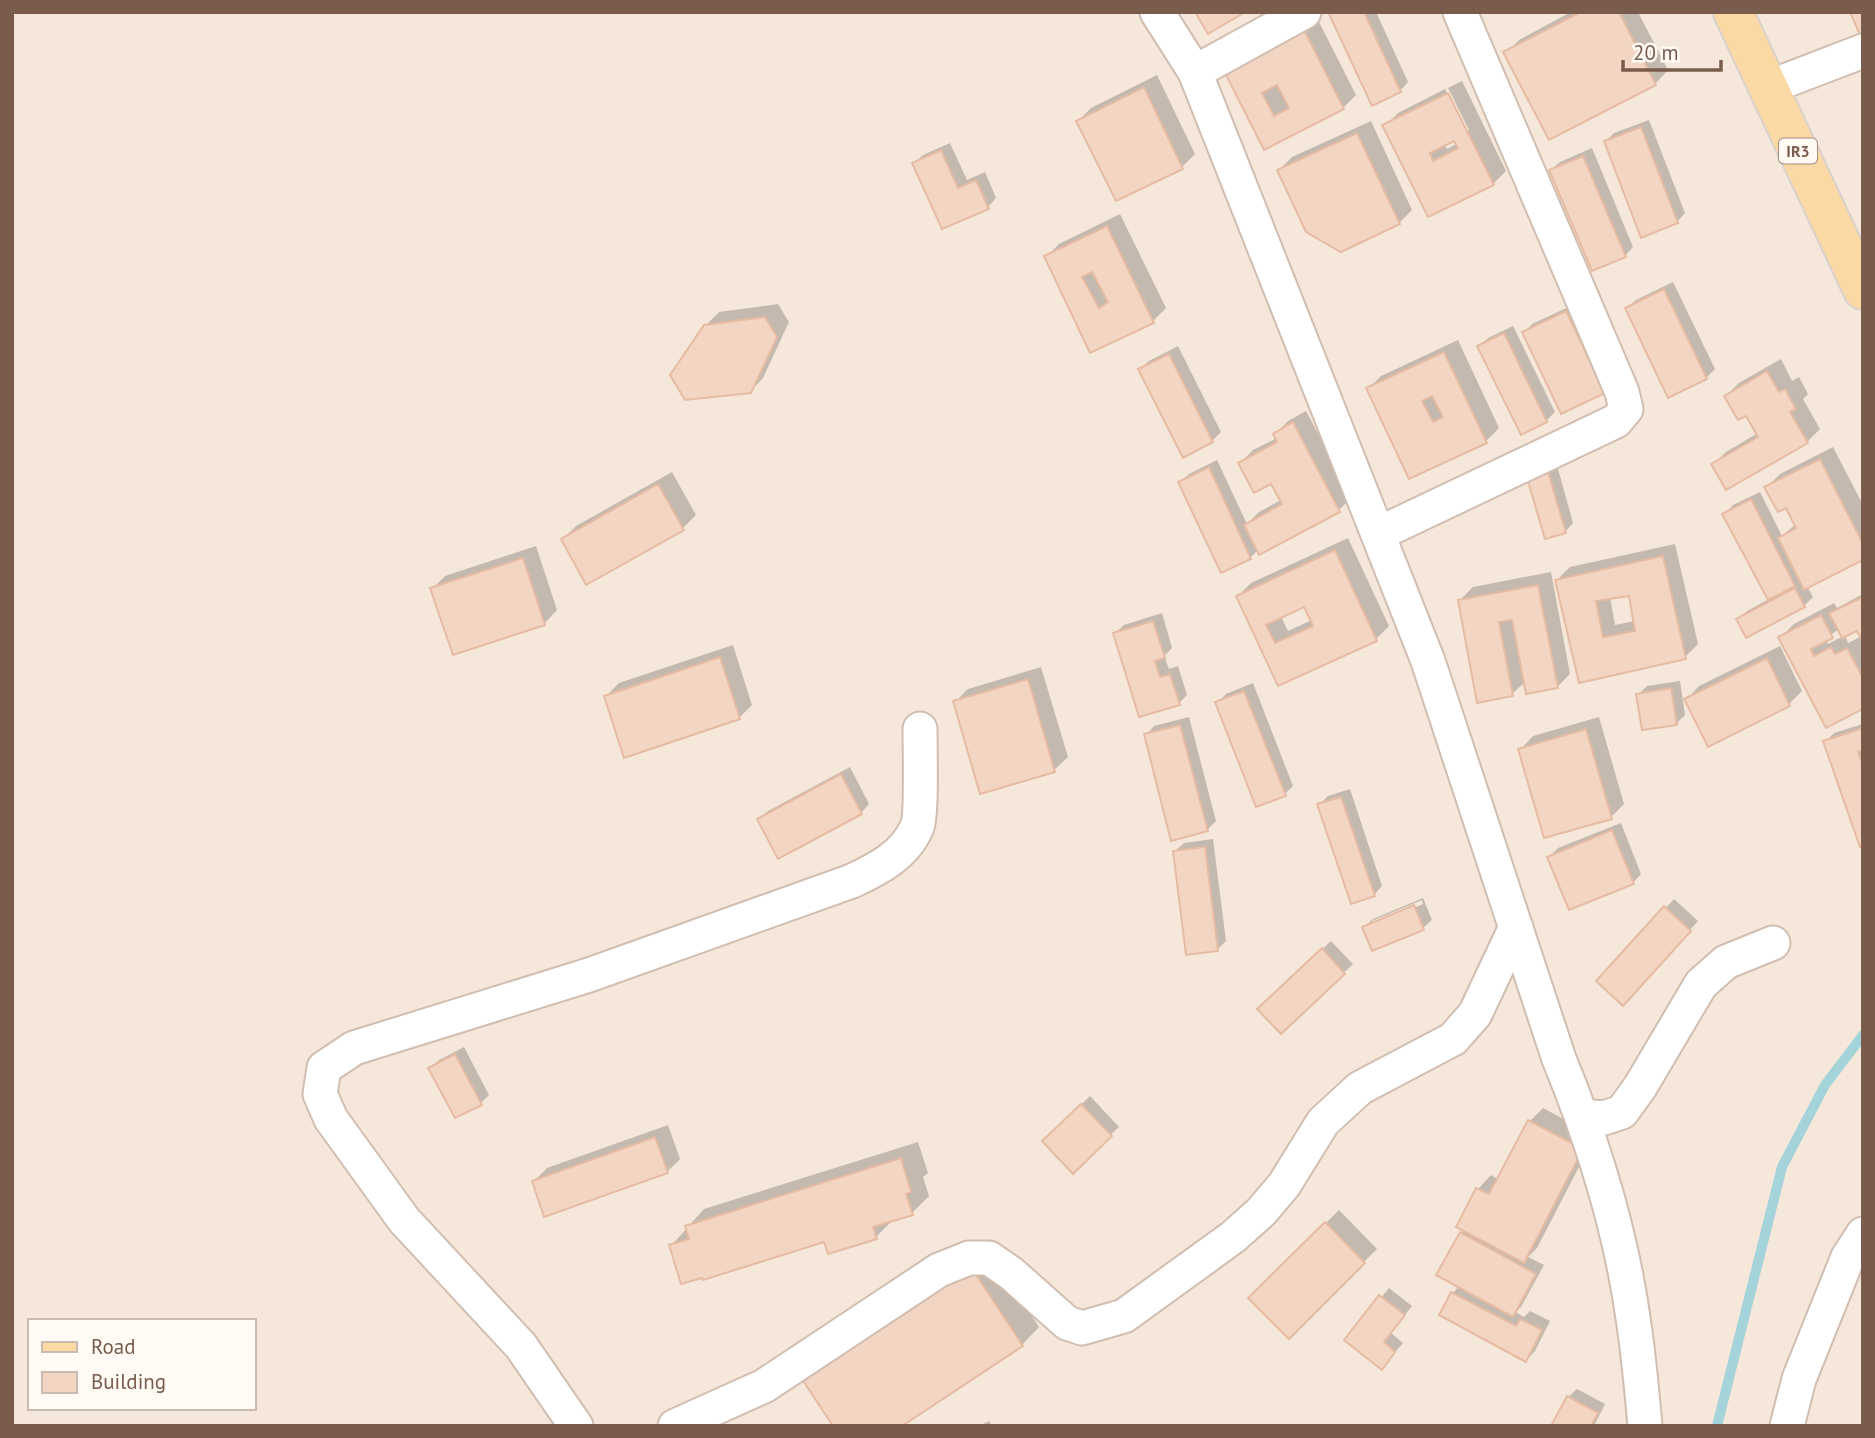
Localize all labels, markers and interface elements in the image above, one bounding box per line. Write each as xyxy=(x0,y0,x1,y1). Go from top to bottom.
scale bar xyxy=(1623,28,1721,72)
text: 20 m xyxy=(1633,39,1679,66)
road number: IR3 xyxy=(1779,139,1817,164)
legend xyxy=(28,1319,256,1410)
text: Road xyxy=(91,1333,135,1360)
text: Building xyxy=(91,1368,166,1395)

